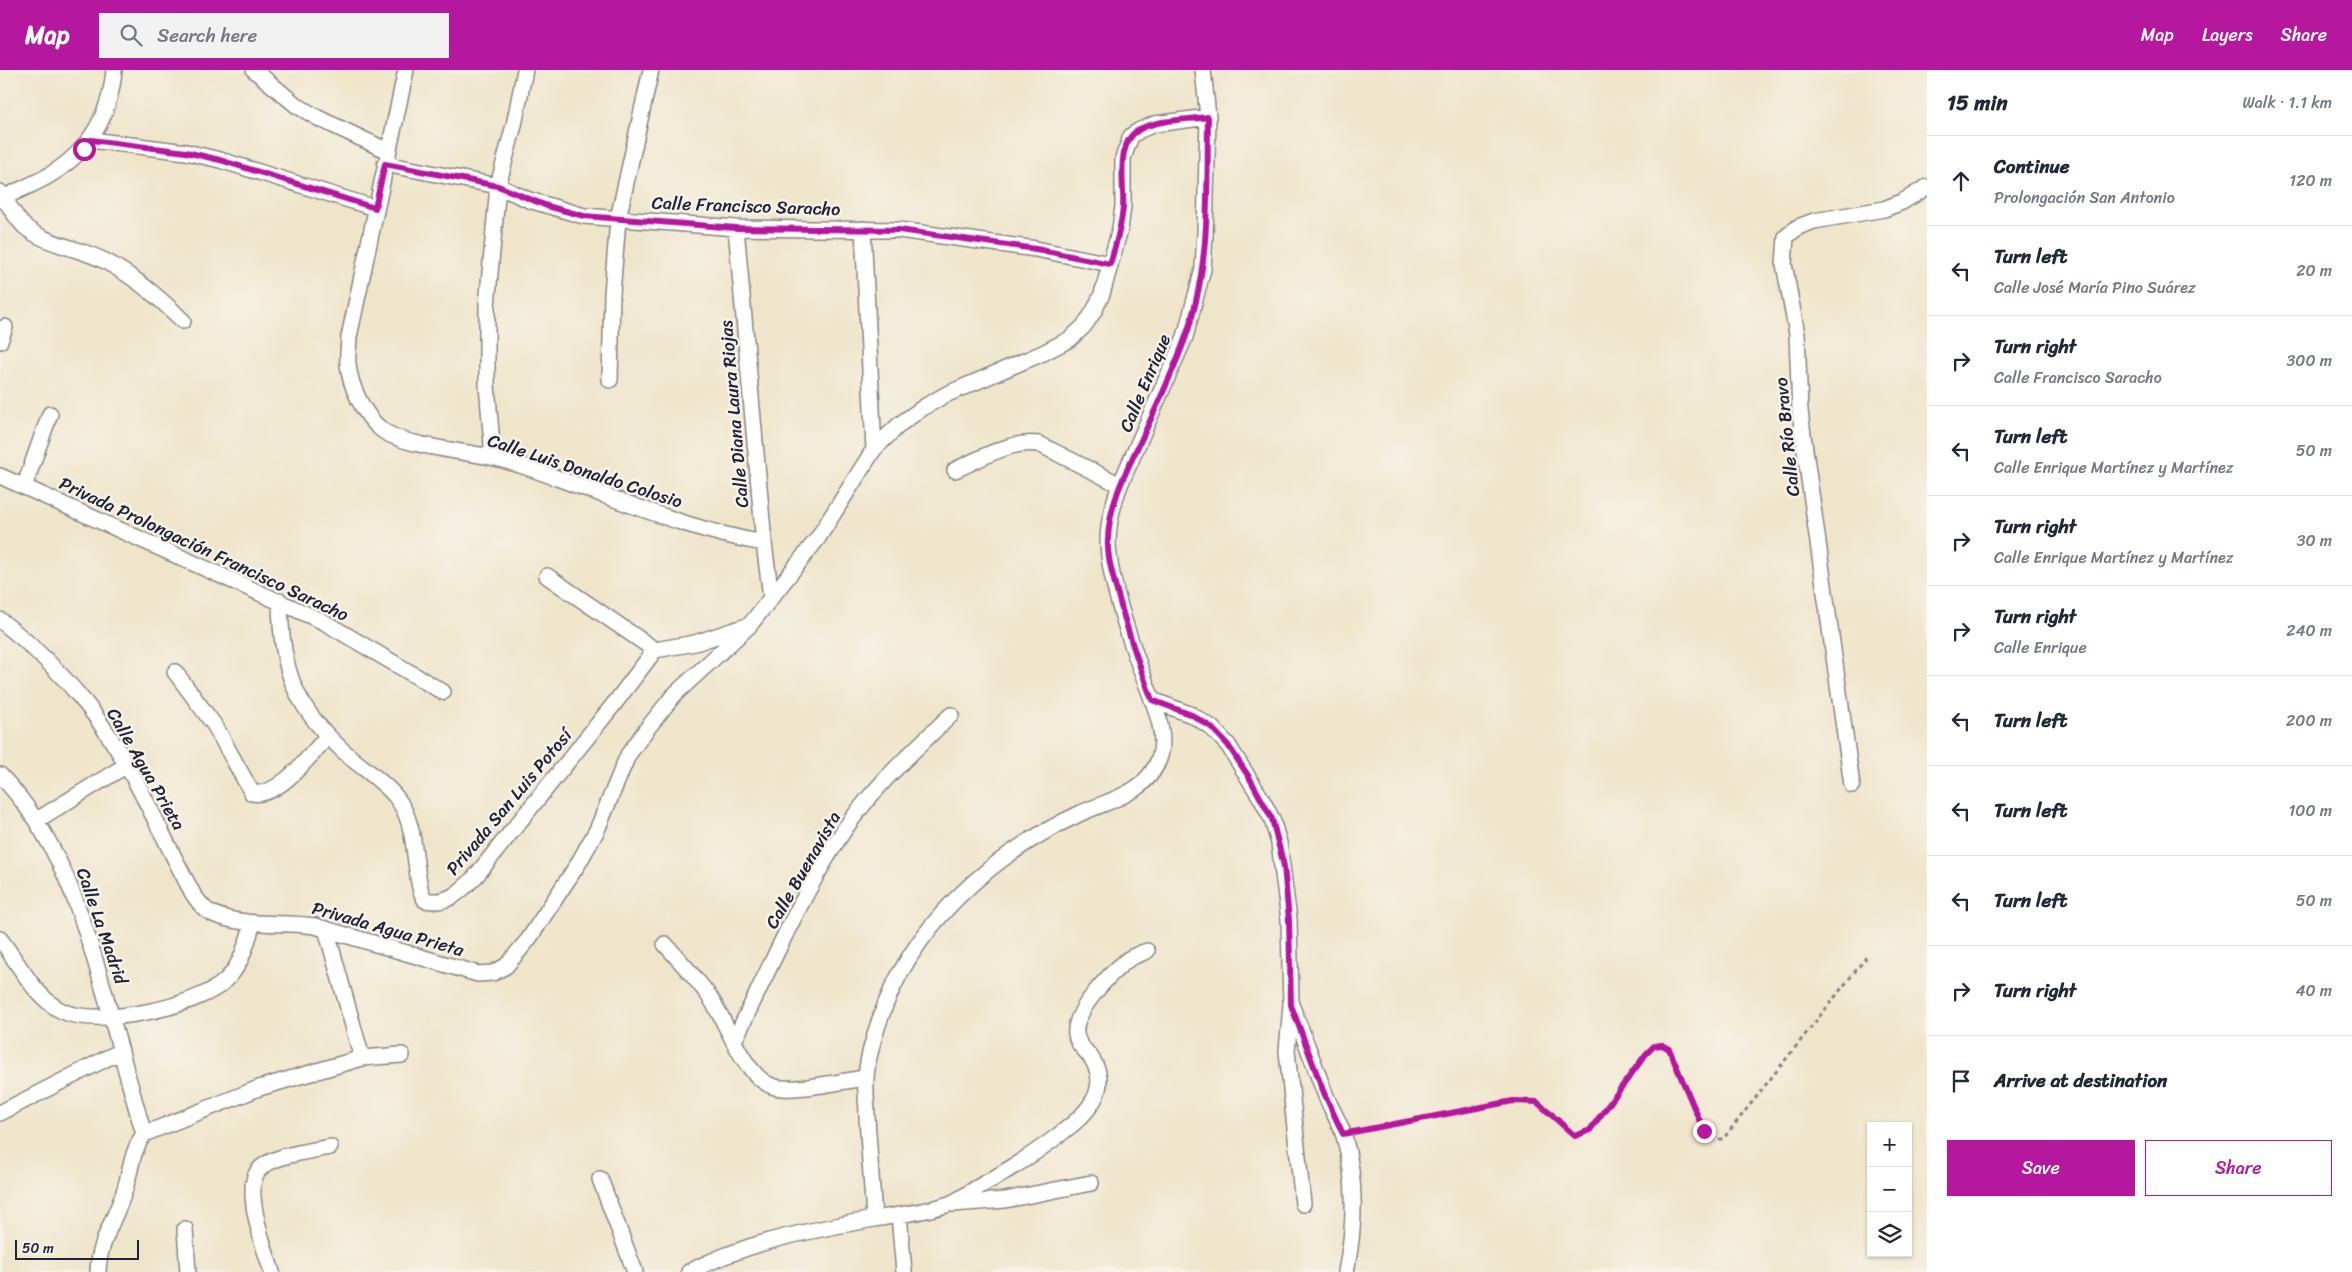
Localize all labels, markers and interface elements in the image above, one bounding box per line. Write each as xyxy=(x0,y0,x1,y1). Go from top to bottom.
search box xyxy=(99,13,449,58)
text: Map xyxy=(25,14,69,56)
text: Search here xyxy=(157,19,257,52)
text: Map xyxy=(2141,19,2174,51)
text: Layers xyxy=(2202,19,2253,51)
text: Share xyxy=(2281,19,2327,51)
icon: search xyxy=(117,21,145,49)
text: 15 min xyxy=(1947,84,2008,122)
text: Walk · 1.1 km xyxy=(2242,88,2332,117)
route start xyxy=(73,138,96,161)
text: Continue xyxy=(1994,150,2070,183)
text: 120 m xyxy=(2289,166,2332,195)
icon: ahead xyxy=(1947,167,1975,195)
text: Prolongación San Antonio xyxy=(1994,183,2175,212)
street label: Calle Francisco Saracho xyxy=(651,187,841,225)
text: Turn left xyxy=(1994,240,2067,273)
text: 20 m xyxy=(2296,256,2332,285)
icon: left xyxy=(1947,257,1975,285)
text: Calle José María Pino Suárez xyxy=(1994,273,2196,302)
street label: Calle Diana Laura Riojas xyxy=(710,318,758,509)
street label: Calle Enrique xyxy=(1110,329,1180,437)
text: Turn right xyxy=(1994,330,2076,363)
text: 300 m xyxy=(2287,346,2332,375)
icon: right xyxy=(1947,347,1975,375)
text: Calle Francisco Saracho xyxy=(1994,363,2162,392)
street label: Calle Río Bravo xyxy=(1765,376,1809,498)
text: Turn left xyxy=(1994,420,2067,453)
street label: Calle Luis Donaldo Colosio xyxy=(483,424,687,518)
text: 50 m xyxy=(2296,436,2332,465)
icon: left xyxy=(1947,437,1975,465)
text: Calle Enrique Martínez y Martínez xyxy=(1994,453,2233,482)
street label: Privada Prolongación Francisco Saracho xyxy=(54,468,354,630)
text: Turn right xyxy=(1994,510,2076,543)
text: 30 m xyxy=(2297,526,2332,555)
icon: right xyxy=(1947,527,1975,555)
text: Calle Enrique Martínez y Martínez xyxy=(1994,543,2233,572)
text: Turn right xyxy=(1994,600,2076,633)
text: 240 m xyxy=(2286,616,2332,645)
icon: right xyxy=(1947,617,1975,645)
text: Calle Enrique xyxy=(1994,633,2087,662)
street label: Calle Agua Prieta xyxy=(98,701,194,837)
text: Turn left xyxy=(1994,704,2067,737)
text: 200 m xyxy=(2286,706,2332,735)
icon: left xyxy=(1947,707,1975,735)
street label: Privada San Luis Potosí xyxy=(438,720,582,883)
text: Turn left xyxy=(1994,794,2067,827)
text: 100 m xyxy=(2288,796,2332,825)
icon: left xyxy=(1947,797,1975,825)
street label: Calle Buenavista xyxy=(756,805,850,935)
street label: Calle La Madrid xyxy=(67,863,137,990)
text: Turn left xyxy=(1994,884,2067,917)
text: 50 m xyxy=(2296,886,2332,915)
icon: left xyxy=(1947,887,1975,915)
street label: Privada Agua Prieta xyxy=(308,892,469,966)
text: Turn right xyxy=(1994,974,2076,1007)
text: 40 m xyxy=(2295,976,2332,1005)
icon: right xyxy=(1947,977,1975,1005)
text: Arrive at destination xyxy=(1994,1064,2167,1097)
icon: arrive xyxy=(1947,1067,1975,1095)
route end xyxy=(1693,1120,1716,1143)
map controls xyxy=(1867,1122,1912,1257)
button: + xyxy=(1867,1122,1912,1167)
button: Save xyxy=(1947,1140,2135,1196)
button: Share xyxy=(2145,1140,2332,1196)
button: − xyxy=(1867,1167,1912,1212)
button: layers xyxy=(1867,1212,1912,1257)
text: 50 m xyxy=(22,1236,54,1261)
scale bar xyxy=(15,1237,139,1260)

